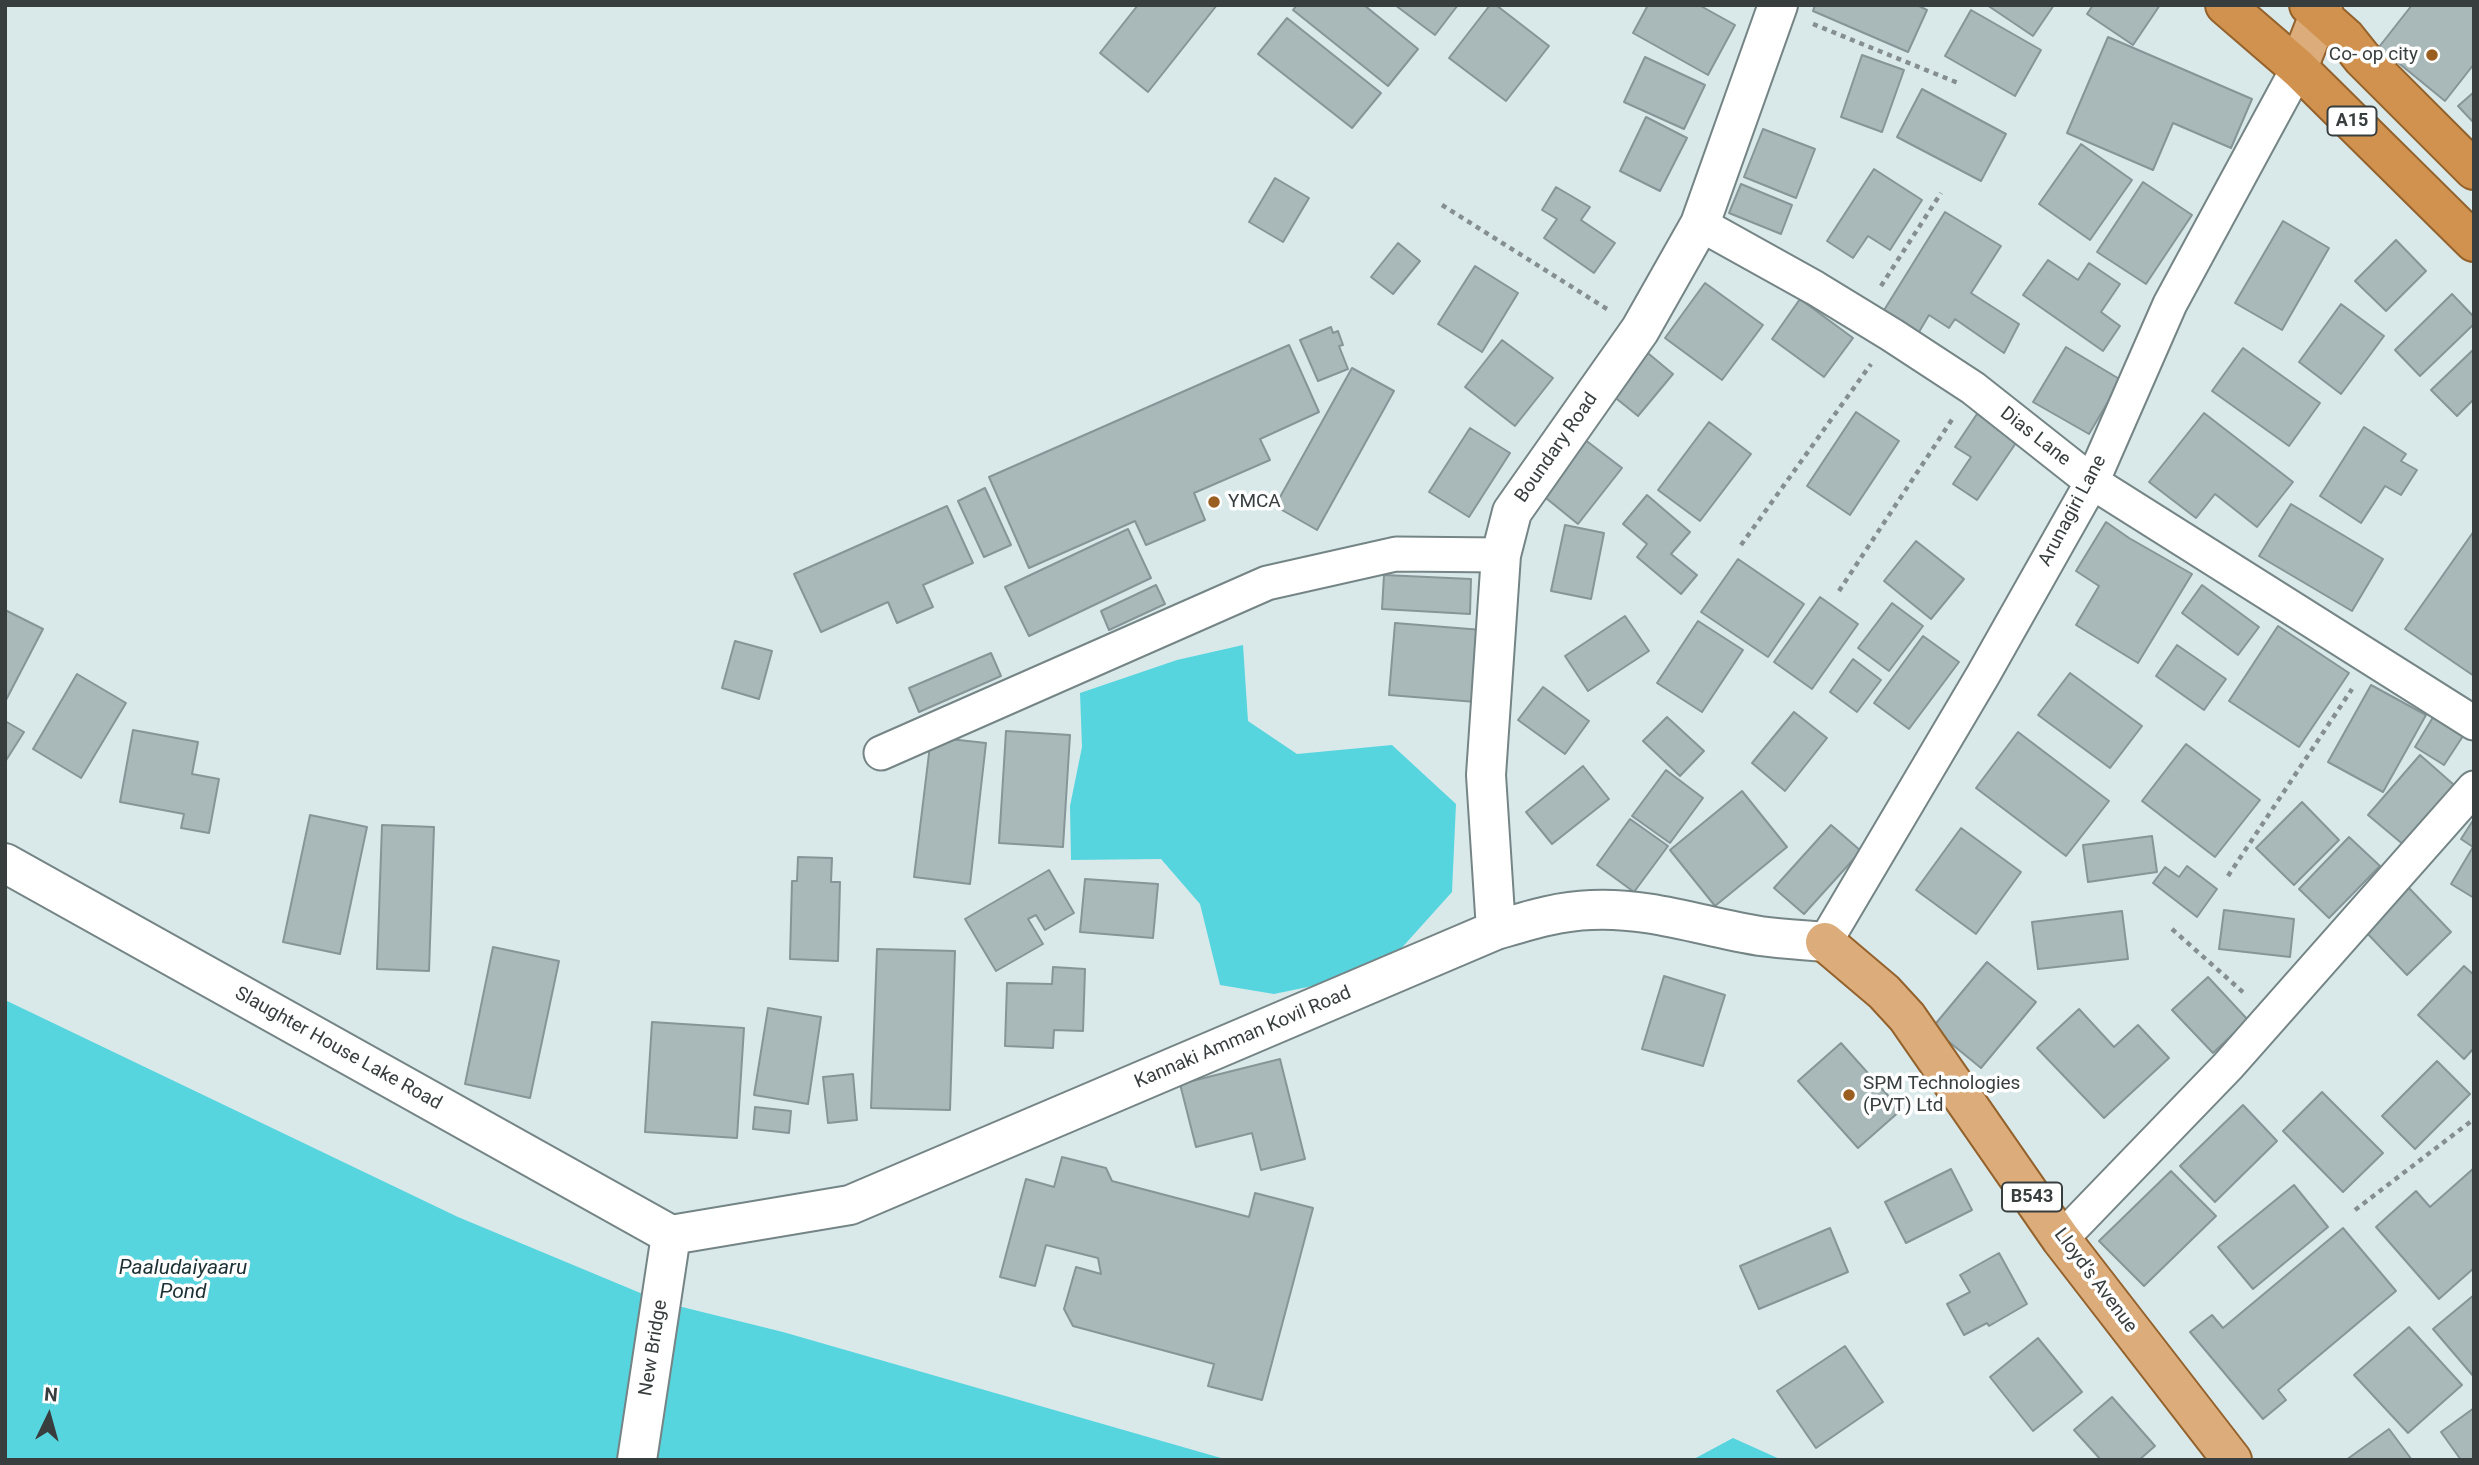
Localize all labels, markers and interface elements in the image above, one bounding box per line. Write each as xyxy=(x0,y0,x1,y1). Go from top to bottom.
place label: Co- op city xyxy=(2329,44,2418,66)
marker: Co- op city xyxy=(2424,47,2440,63)
road number: A15 xyxy=(2328,106,2376,136)
street label: Boundary Road xyxy=(1511,389,1603,507)
street label: Dias Lane xyxy=(1995,402,2075,472)
street label: Arunagiri Lane xyxy=(2034,452,2112,570)
place label: YMCA xyxy=(1228,491,1281,513)
marker: YMCA xyxy=(1206,494,1222,510)
street label: Kannaki Amman Kovil Road xyxy=(1131,982,1355,1094)
street label: Slaughter House Lake Road xyxy=(231,983,445,1115)
place label: SPM Technologies (PVT) Ltd xyxy=(1863,1073,2020,1117)
marker: SPM Technologies (PVT) Ltd xyxy=(1841,1087,1857,1103)
road number: B543 xyxy=(2002,1182,2062,1212)
street label: Lloyd’s Avenue xyxy=(2048,1224,2142,1338)
water label: Paaludaiyaaru Pond xyxy=(119,1256,247,1306)
street label: New Bridge xyxy=(635,1298,673,1398)
north arrow xyxy=(14,1381,84,1451)
text: N xyxy=(43,1383,59,1407)

